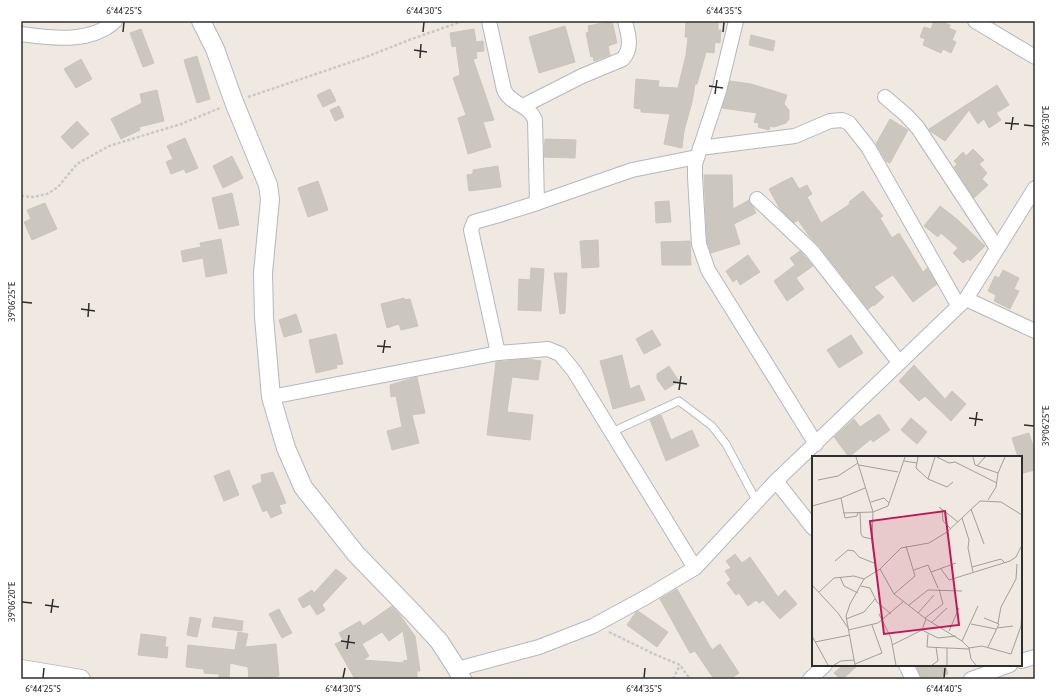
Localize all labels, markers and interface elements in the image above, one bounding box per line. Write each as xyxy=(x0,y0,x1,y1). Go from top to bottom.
text: 6°44'25"S xyxy=(106,5,142,16)
text: 6°44'30"S xyxy=(406,5,442,16)
text: 6°44'35"S xyxy=(706,5,742,16)
text: 39°06'30"E xyxy=(1040,105,1051,146)
text: 39°06'25"E xyxy=(6,281,17,322)
text: 39°06'25"E xyxy=(1040,405,1051,446)
inset map xyxy=(812,456,1022,666)
text: 39°06'20"E xyxy=(6,581,17,622)
text: 6°44'25"S xyxy=(25,683,61,694)
text: 6°44'30"S xyxy=(325,683,361,694)
text: 6°44'35"S xyxy=(626,683,662,694)
text: 6°44'40"S xyxy=(926,683,962,694)

